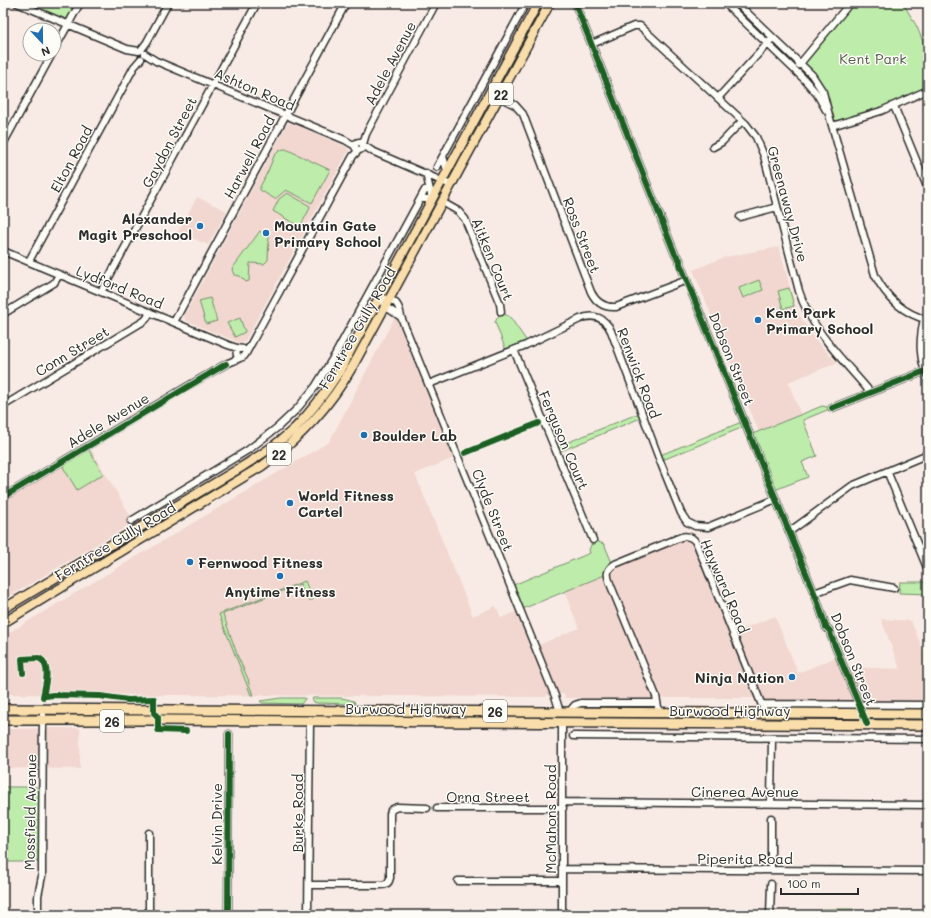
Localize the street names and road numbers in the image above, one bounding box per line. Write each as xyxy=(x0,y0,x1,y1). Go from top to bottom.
street label: Adele Avenue xyxy=(360,18,420,108)
street label: Ashton Road xyxy=(212,63,298,115)
road number: 22 xyxy=(489,83,513,105)
street label: Gaydon Street xyxy=(137,93,201,191)
street label: Harwell Road xyxy=(219,112,279,202)
street label: Elton Road xyxy=(45,122,97,196)
street label: Greenaway Drive xyxy=(763,144,813,264)
street label: Ross Street xyxy=(559,194,605,276)
street label: Aitken Court xyxy=(468,215,518,303)
street label: Lydford Road xyxy=(74,261,167,313)
street label: Ferntree Gully Road xyxy=(314,263,400,393)
street label: Dobson Street xyxy=(705,310,759,408)
street label: Conn Street xyxy=(32,322,112,380)
street label: Renwick Road xyxy=(613,325,665,421)
street label: Adele Avenue xyxy=(64,388,152,452)
street label: Ferguson Court xyxy=(535,388,593,492)
road number: 22 xyxy=(267,443,291,465)
street label: Clyde Street xyxy=(468,466,518,554)
street label: Ferntree Gully Road xyxy=(51,497,179,585)
street label: Hayward Road xyxy=(697,536,753,636)
street label: Dobson Street xyxy=(827,610,881,708)
street label: Burwood Highway xyxy=(345,699,467,718)
road number: 26 xyxy=(483,700,507,722)
street label: Burwood Highway xyxy=(669,701,791,720)
road number: 26 xyxy=(100,710,124,732)
street label: Mossfield Avenue xyxy=(19,753,41,871)
street label: McMahons Road xyxy=(541,764,560,874)
street label: Burke Road xyxy=(288,773,307,852)
street label: Cinerea Avenue xyxy=(691,782,799,801)
street label: Kelvin Drive xyxy=(207,783,226,865)
street label: Orna Street xyxy=(446,787,530,806)
street label: Piperita Road xyxy=(697,849,793,868)

